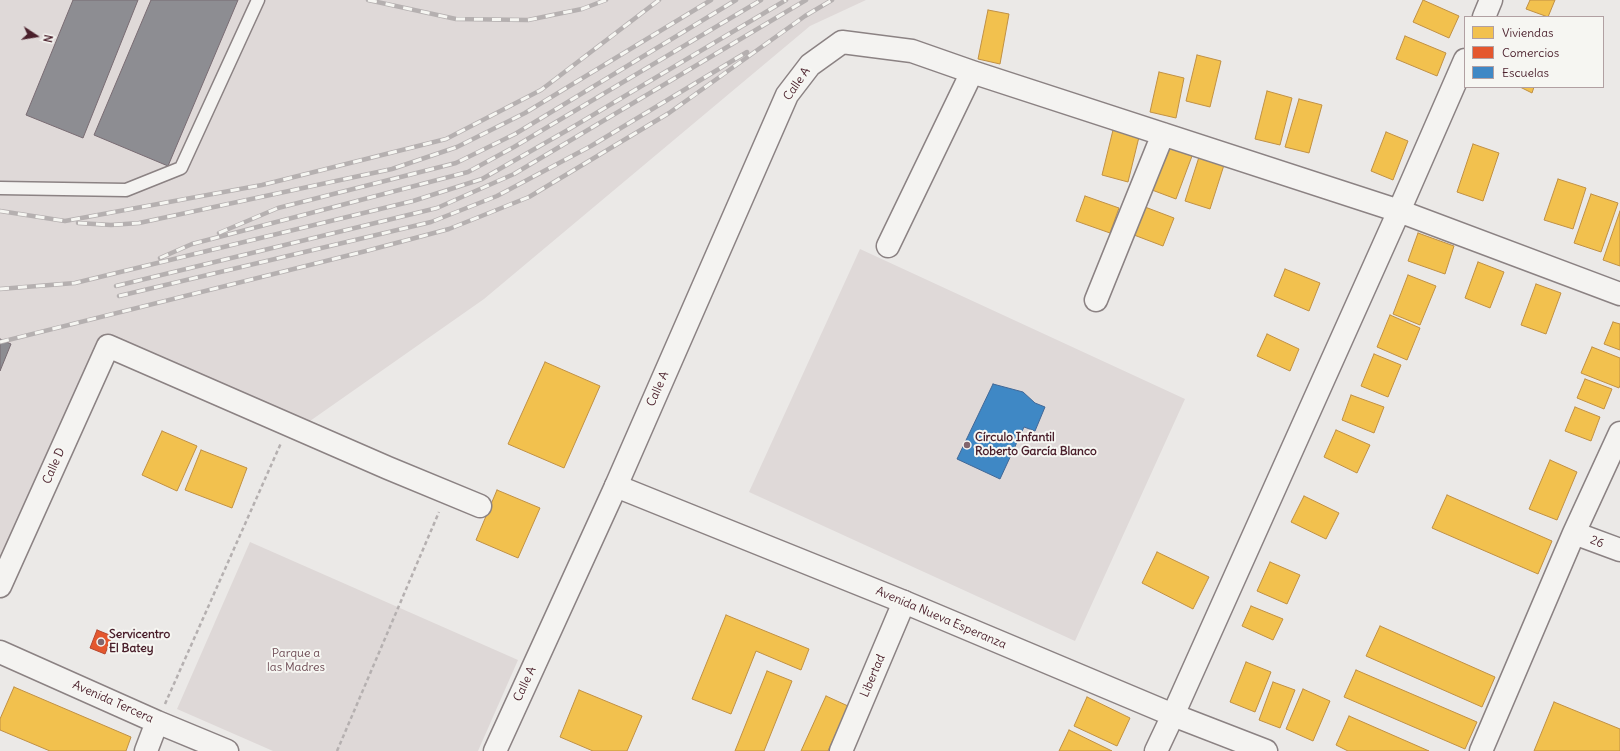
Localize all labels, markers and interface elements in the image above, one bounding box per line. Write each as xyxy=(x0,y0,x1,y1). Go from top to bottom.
north arrow xyxy=(16,16,56,56)
legend xyxy=(1464,16,1604,88)
text: Viviendas xyxy=(1502,25,1553,40)
text: N xyxy=(40,33,55,44)
text: Comercios xyxy=(1502,45,1559,60)
street label: Calle A xyxy=(780,65,814,103)
text: Escuelas xyxy=(1502,65,1549,80)
street label: Calle A xyxy=(644,369,672,409)
place label: Círculo Infantil Roberto García Blanco xyxy=(975,431,1097,459)
marker: Círculo Infantil Roberto García Blanco xyxy=(962,440,972,450)
street label: Calle D xyxy=(40,446,68,486)
street label: 26 xyxy=(1588,533,1606,551)
street label: Avenida Nueva Esperanza xyxy=(874,584,1008,652)
place label: Servicentro El Batey xyxy=(109,628,170,656)
marker: Servicentro El Batey xyxy=(96,637,106,647)
park label: Parque a las Madres xyxy=(267,647,325,675)
street label: Libertad xyxy=(858,652,888,700)
street label: Calle A xyxy=(511,664,539,704)
street label: Avenida Tercera xyxy=(70,678,156,726)

